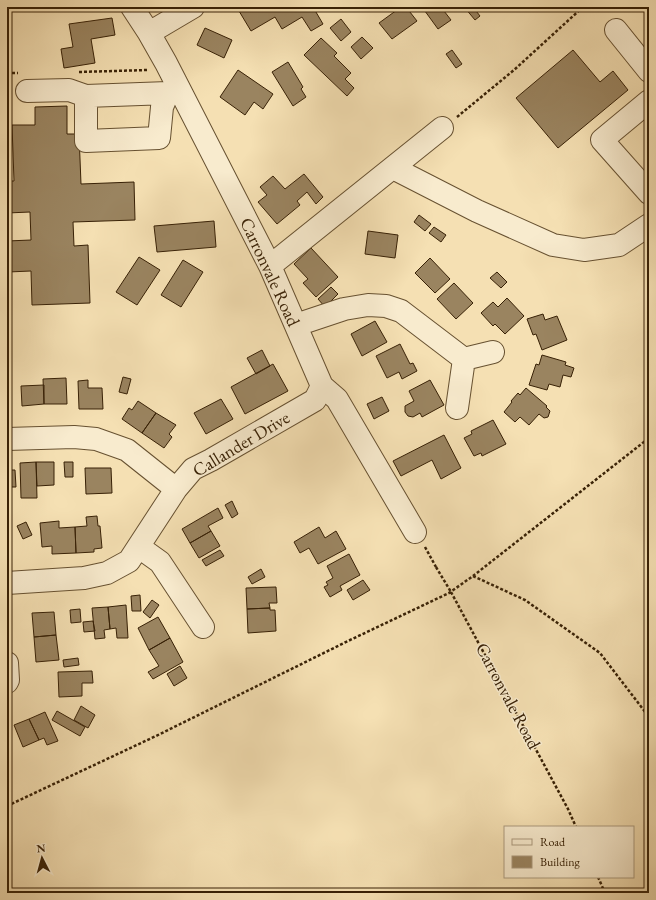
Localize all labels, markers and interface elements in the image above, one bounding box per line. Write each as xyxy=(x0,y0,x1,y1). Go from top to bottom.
street label: Carronvale Road xyxy=(235,214,306,331)
street label: Callander Drive xyxy=(188,406,294,482)
street label: Carronvale Road xyxy=(471,639,547,754)
legend xyxy=(504,826,634,878)
text: Road xyxy=(540,834,566,850)
north arrow xyxy=(22,838,62,878)
text: N xyxy=(36,841,46,855)
text: Building xyxy=(540,854,581,870)

